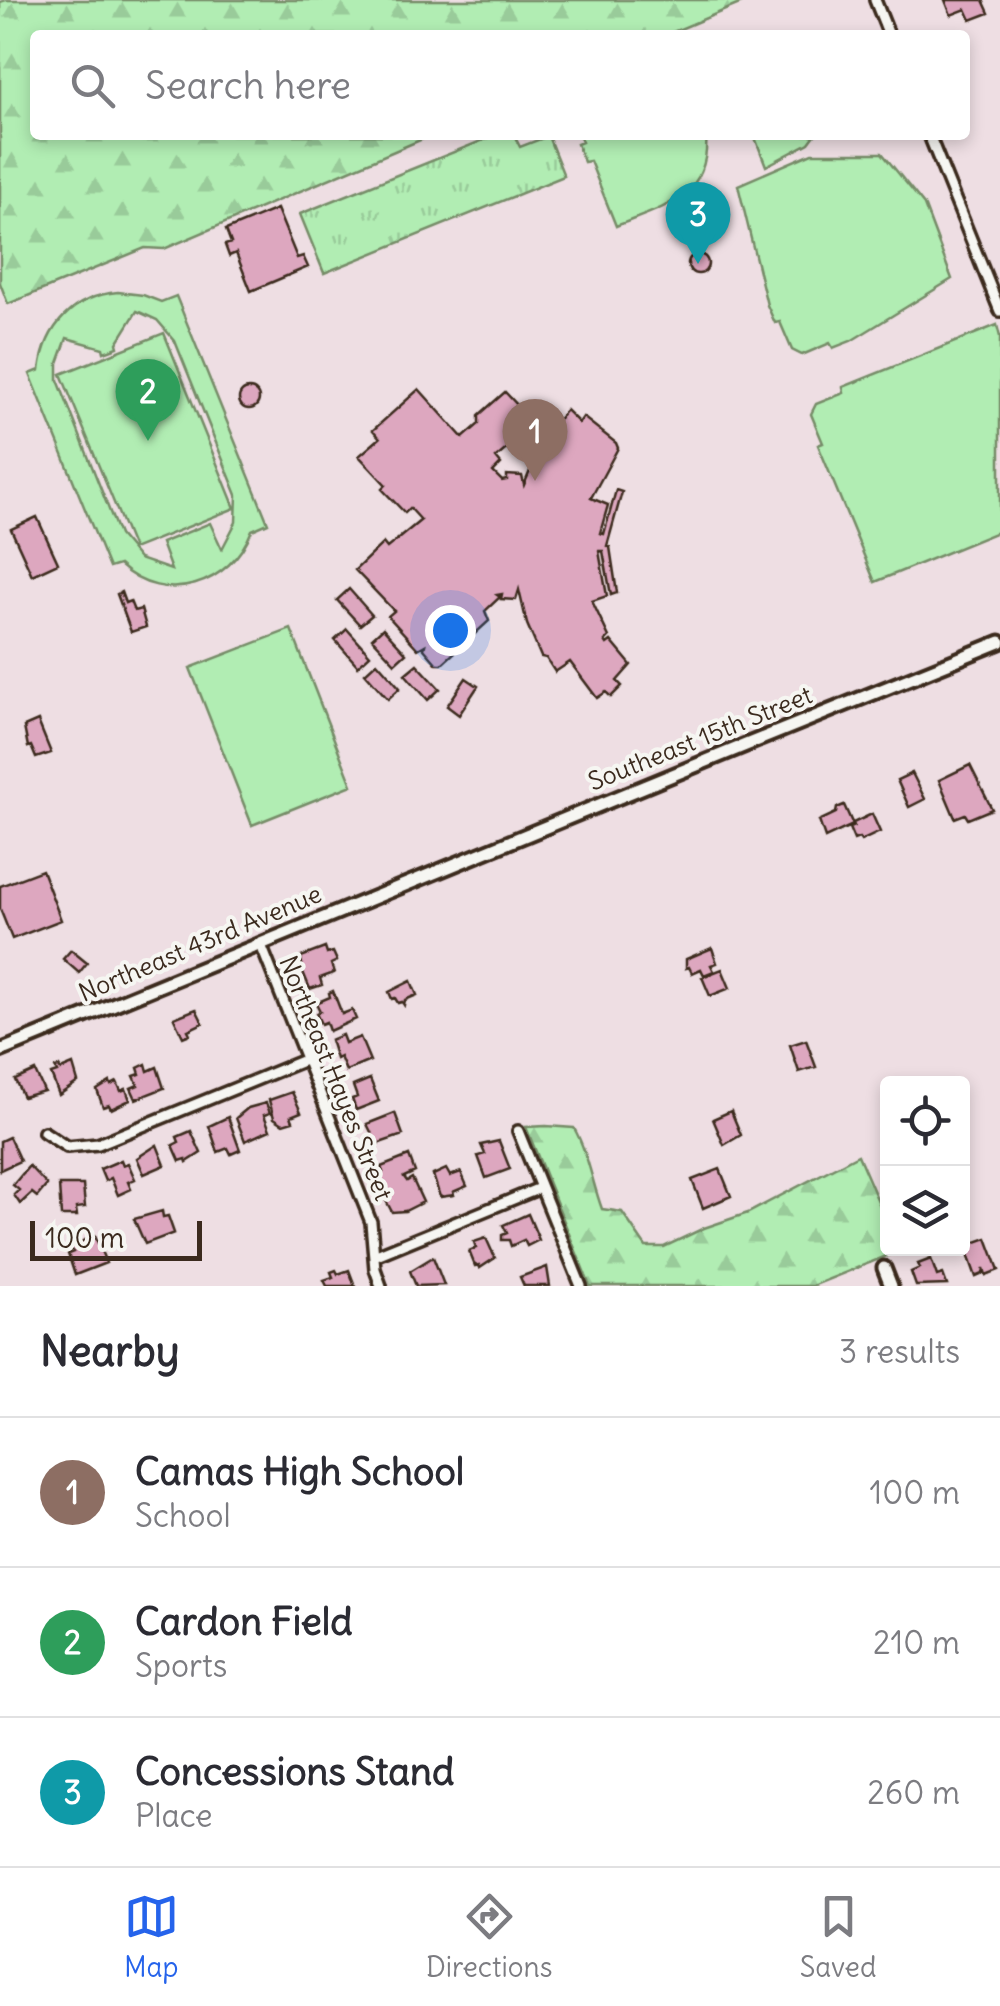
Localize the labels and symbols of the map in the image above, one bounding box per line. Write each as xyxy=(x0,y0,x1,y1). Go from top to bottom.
pin: 3 xyxy=(666,182,730,264)
pin: 2 xyxy=(116,358,180,441)
pin: 1 xyxy=(502,398,568,481)
your location xyxy=(425,605,476,656)
street label: Southeast 15th Street xyxy=(583,678,817,798)
street label: Northeast 43rd Avenue xyxy=(74,877,326,1009)
street label: Northeast Hayes Street xyxy=(272,951,400,1205)
scale bar xyxy=(30,1216,202,1260)

